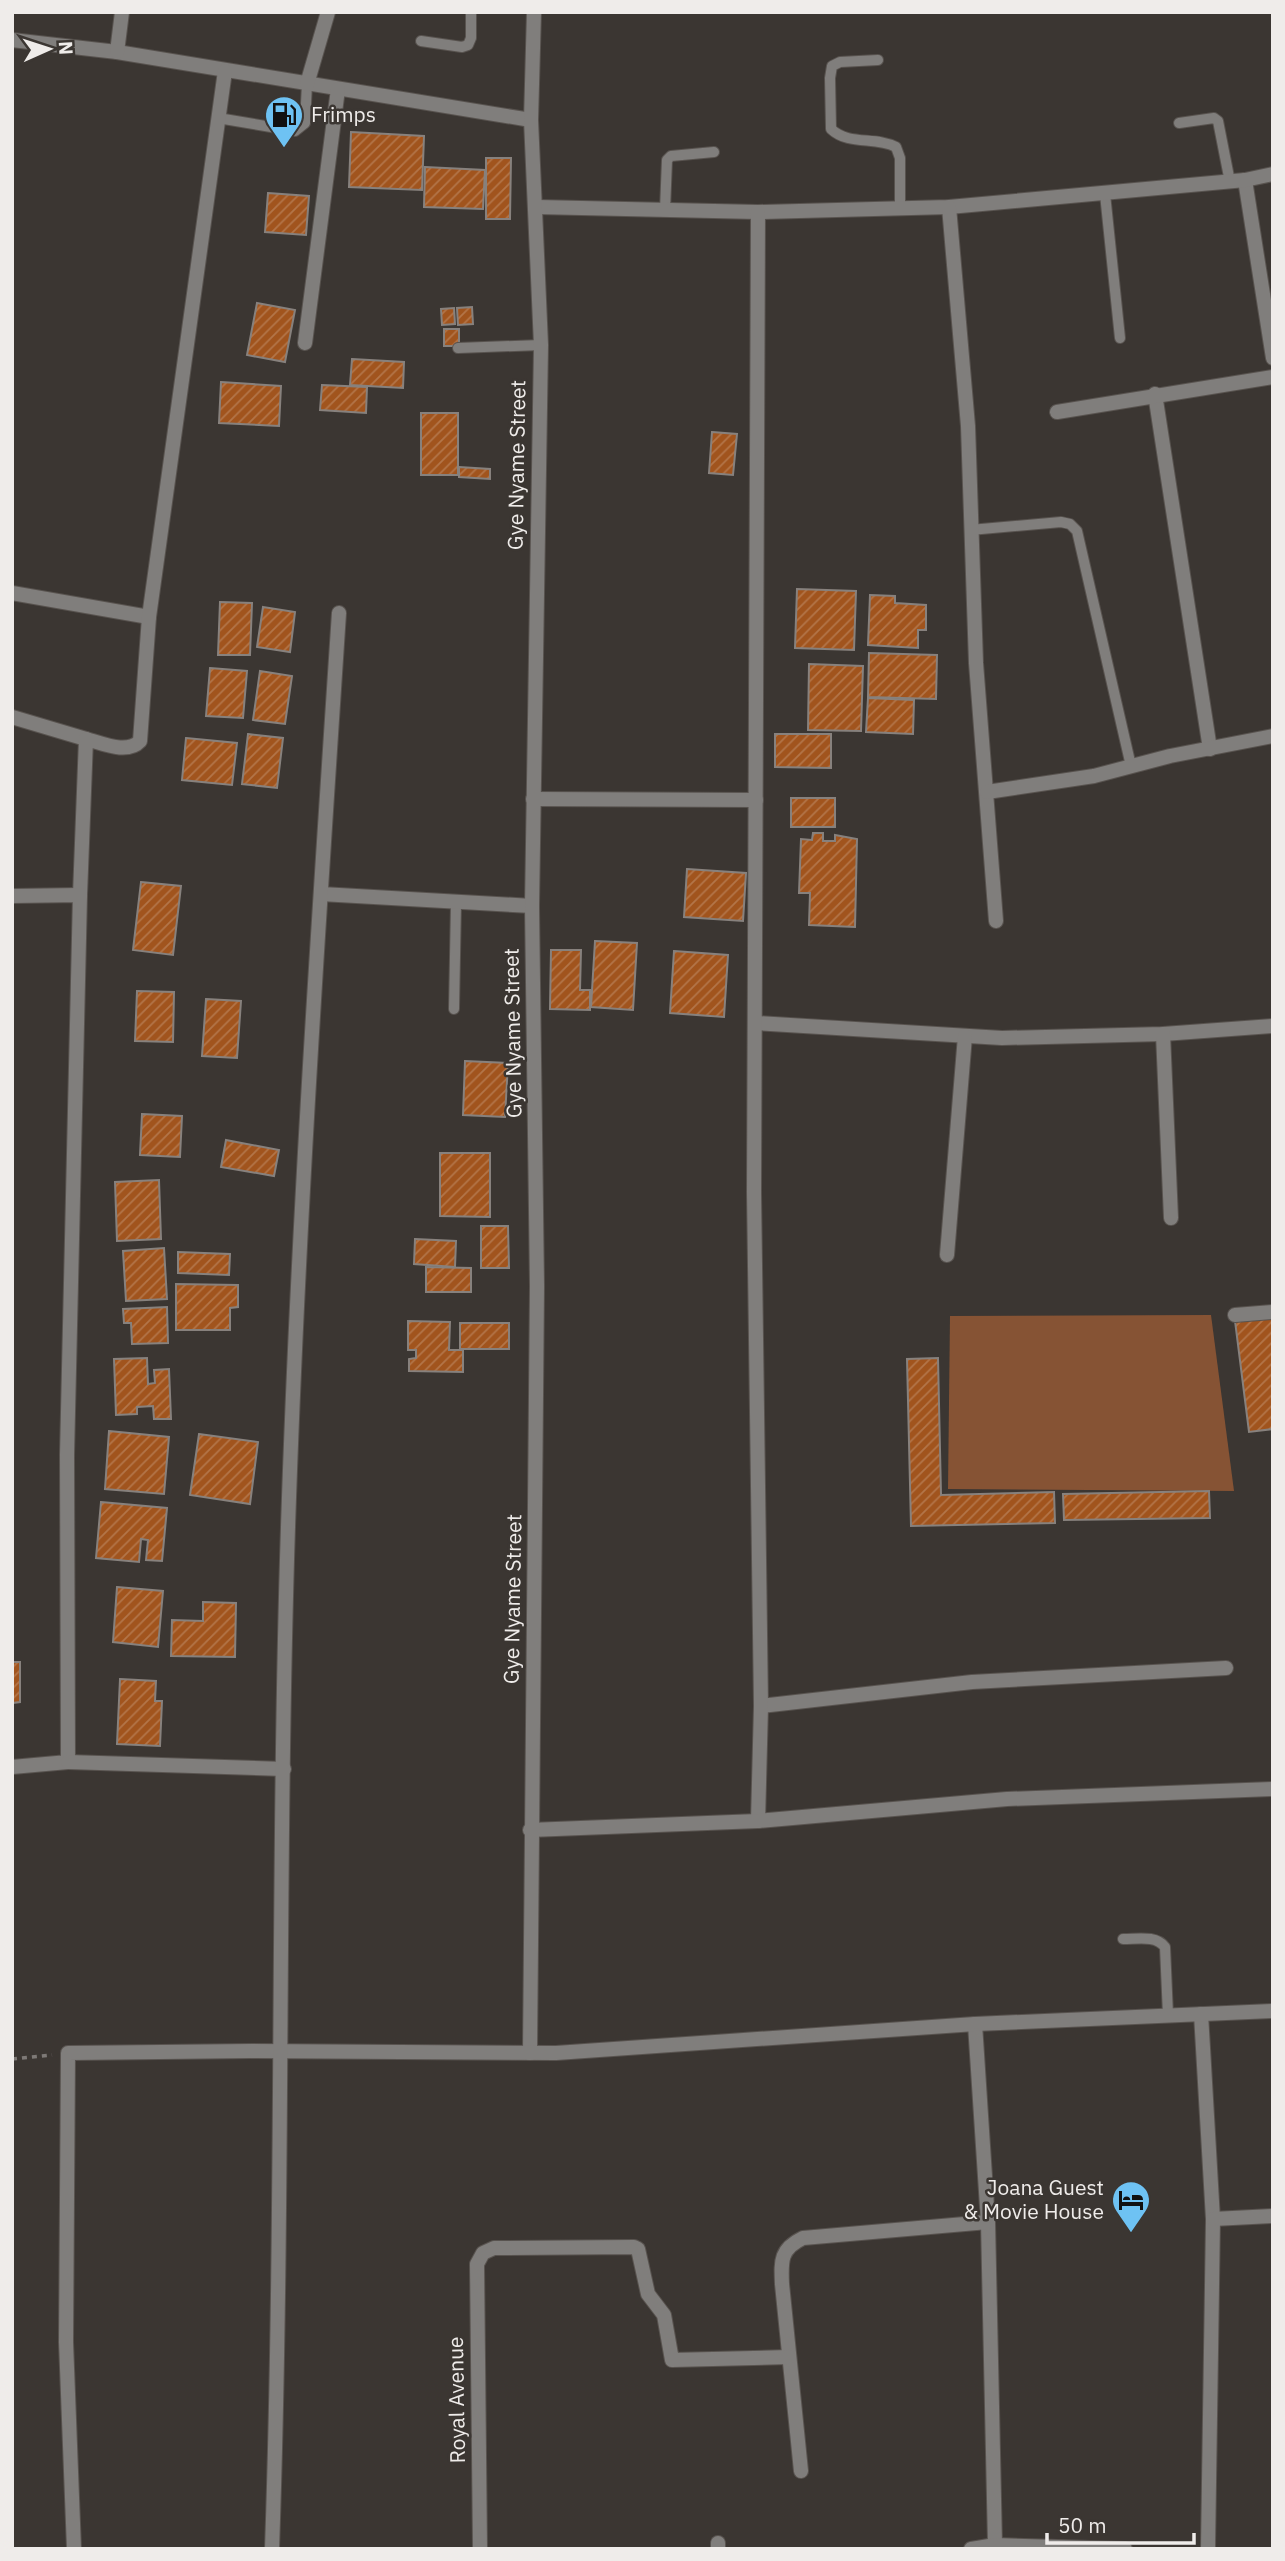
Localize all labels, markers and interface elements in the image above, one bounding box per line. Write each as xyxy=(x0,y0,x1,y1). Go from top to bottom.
north arrow xyxy=(14,14,84,84)
text: N xyxy=(54,41,78,56)
fuel station icon: Frimps xyxy=(263,94,305,149)
place label: Frimps xyxy=(311,100,376,128)
street label: Gye Nyame Street xyxy=(501,380,531,550)
street label: Gye Nyame Street xyxy=(497,948,527,1118)
street label: Gye Nyame Street xyxy=(497,1514,527,1684)
place label: Joana Guest & Movie House xyxy=(963,2173,1104,2225)
hotel icon: Joana Guest & Movie House xyxy=(1110,2179,1152,2234)
street label: Royal Avenue xyxy=(441,2336,471,2464)
scale bar xyxy=(1047,2502,1194,2546)
text: 50 m xyxy=(1058,2511,1107,2539)

